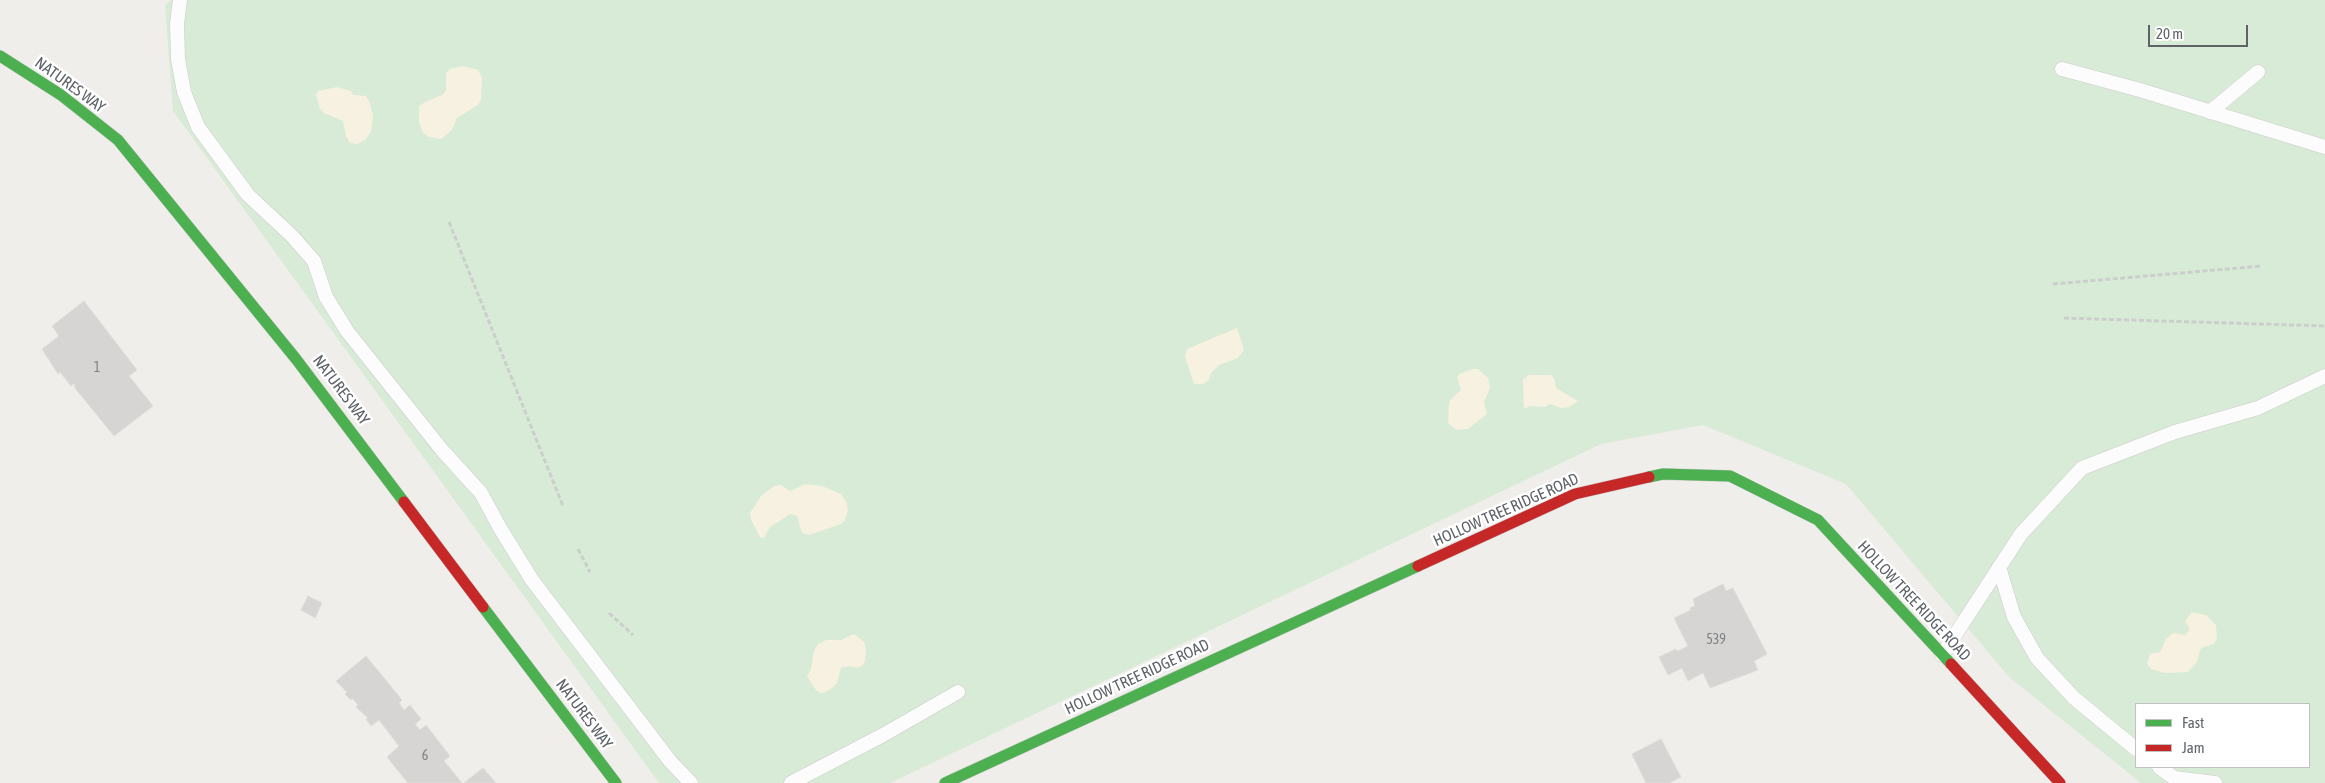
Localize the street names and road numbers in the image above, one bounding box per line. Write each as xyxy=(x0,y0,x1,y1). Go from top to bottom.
street label: NATURES WAY xyxy=(31,53,109,117)
street label: NATURES WAY xyxy=(309,351,373,429)
street label: HOLLOW TREE RIDGE ROAD xyxy=(1430,469,1582,551)
street label: HOLLOW TREE RIDGE ROAD xyxy=(1853,537,1975,665)
street label: HOLLOW TREE RIDGE ROAD xyxy=(1062,635,1212,719)
street label: NATURES WAY xyxy=(552,675,616,753)

